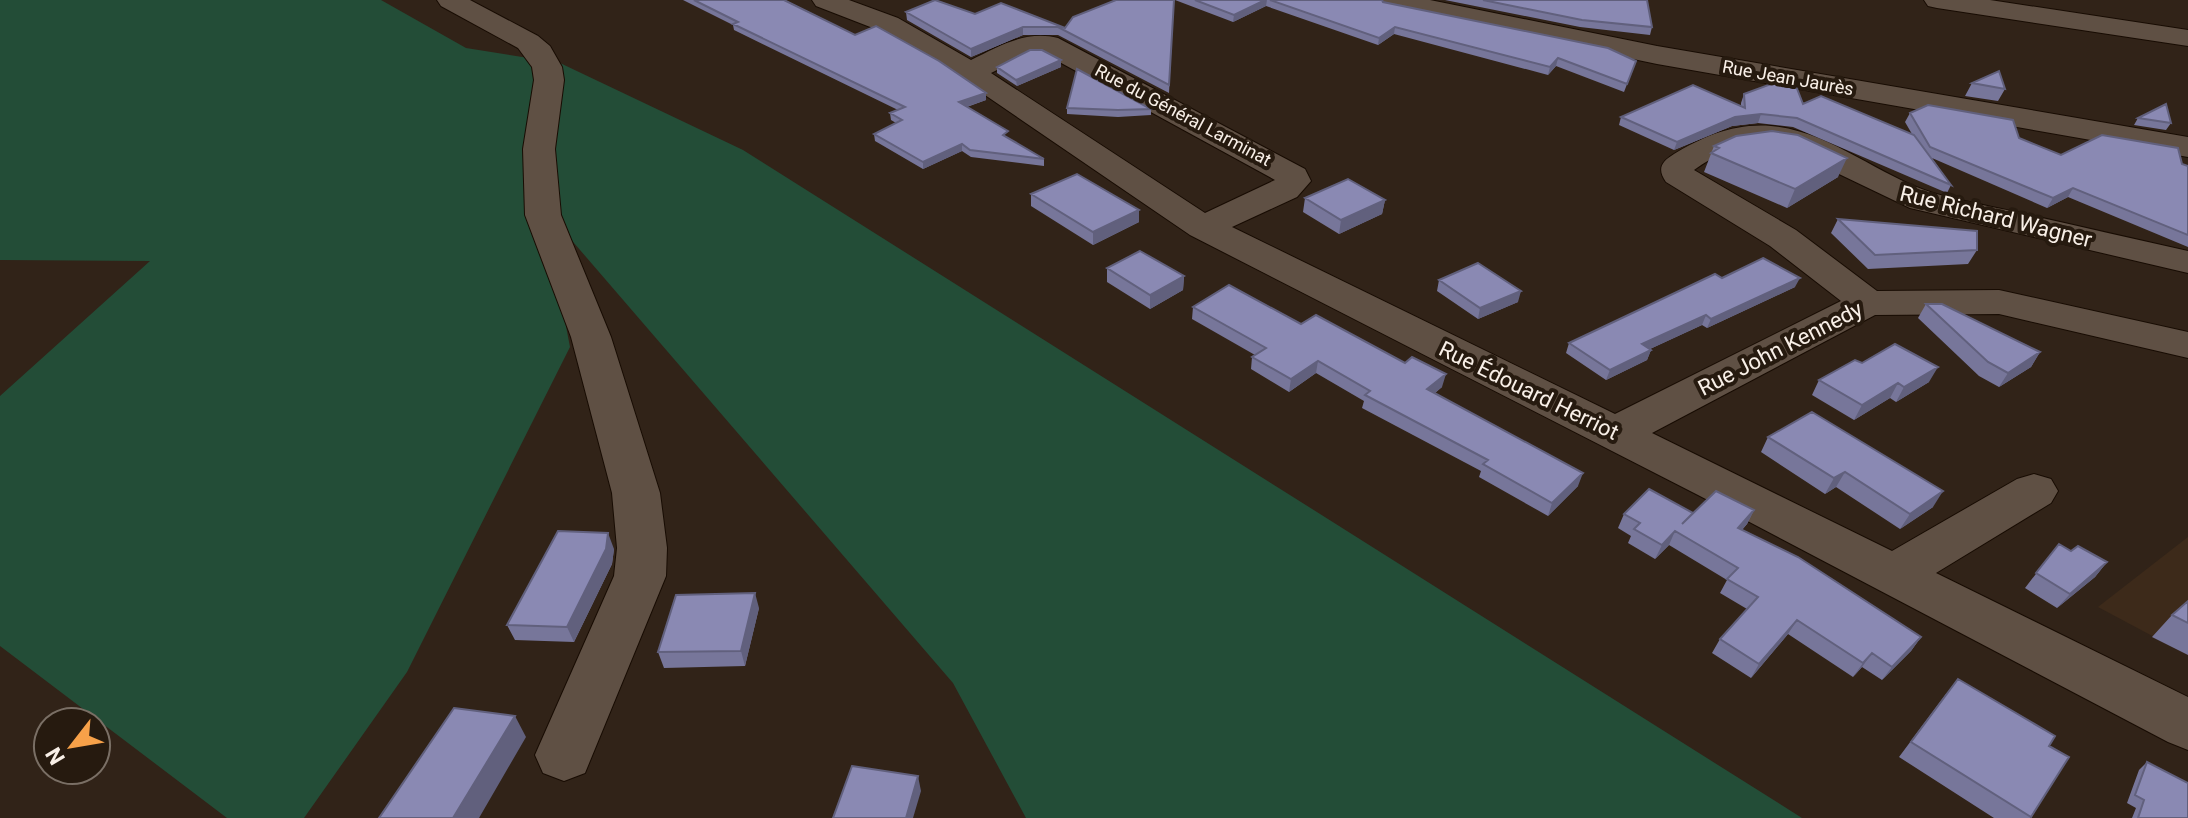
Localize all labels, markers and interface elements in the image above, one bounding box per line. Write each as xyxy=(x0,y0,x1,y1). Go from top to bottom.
street label: Rue Jean Jaurès xyxy=(1721,56,1855,99)
street label: Rue du Général Larminat xyxy=(1092,59,1275,170)
street label: Rue Richard Wagner xyxy=(1897,181,2095,253)
street label: Rue John Kennedy xyxy=(1694,296,1867,401)
street label: Rue Édouard Herriot xyxy=(1435,336,1623,445)
north arrow xyxy=(32,706,112,786)
text: N xyxy=(41,743,70,769)

